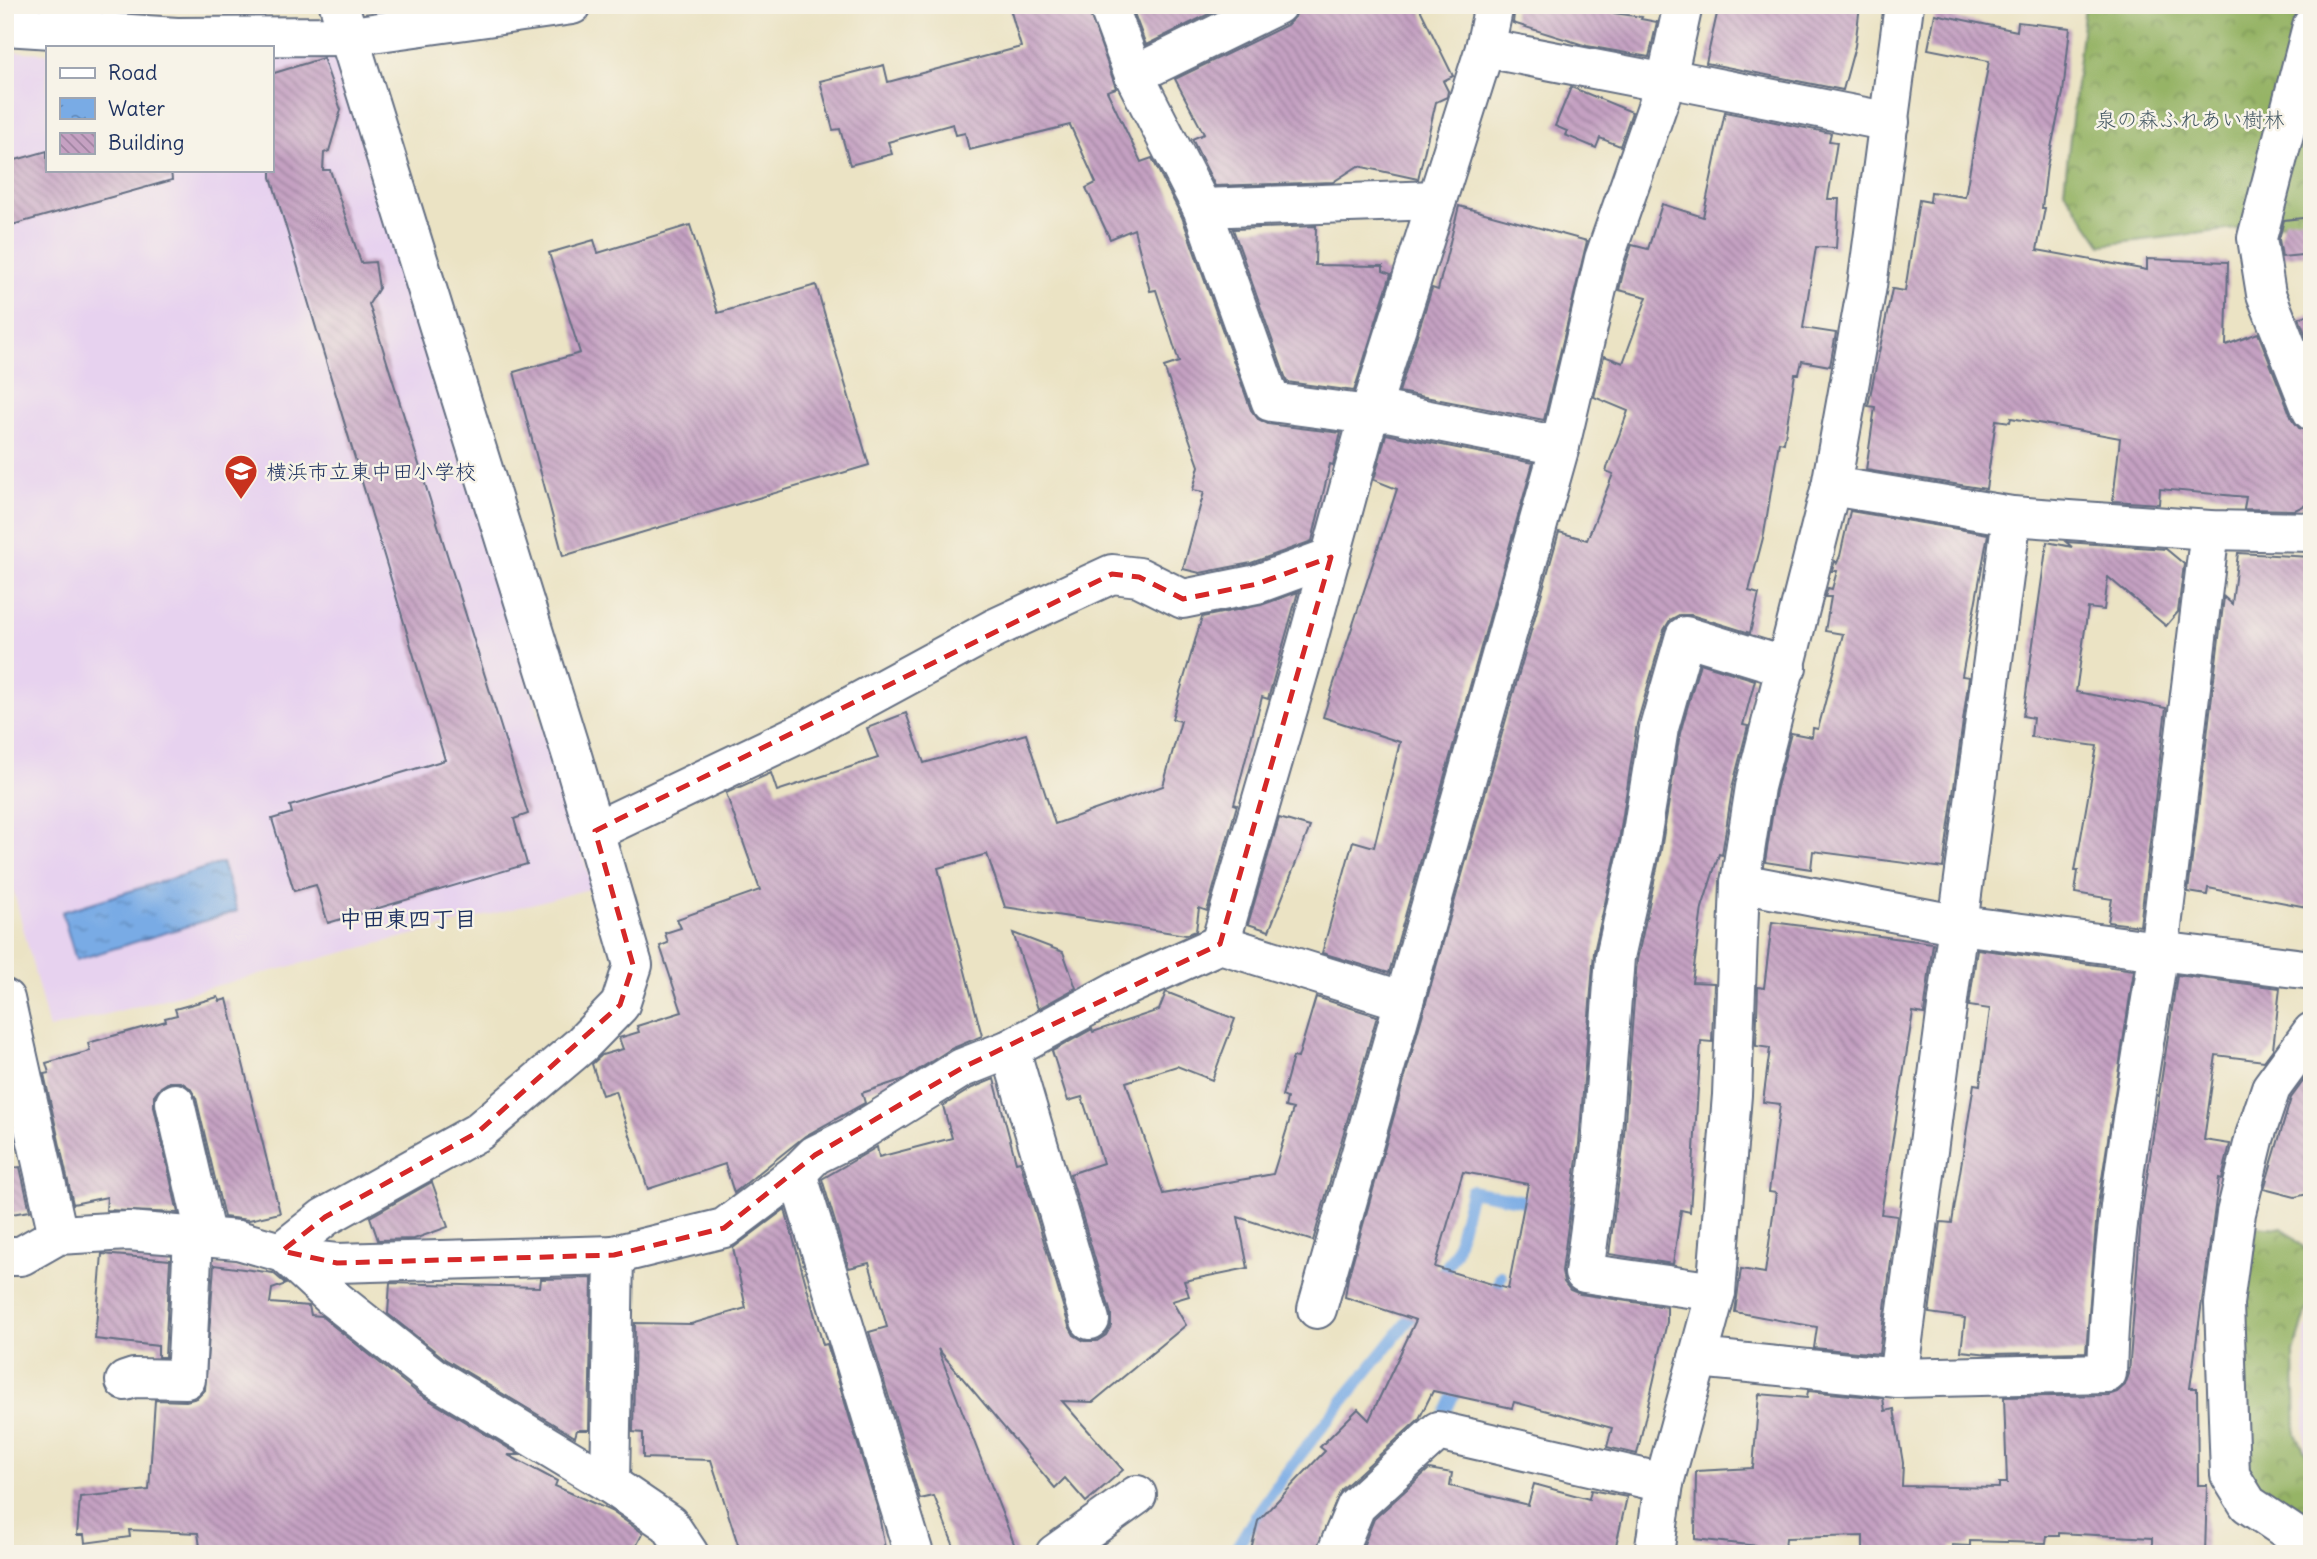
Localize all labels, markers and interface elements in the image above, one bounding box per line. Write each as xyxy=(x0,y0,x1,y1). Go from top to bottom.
legend xyxy=(46,46,273,172)
text: Road xyxy=(108,59,157,86)
text: Water xyxy=(108,95,166,122)
park label: 泉の森ふれあい樹林 xyxy=(2096,106,2285,133)
text: Building xyxy=(108,129,184,156)
school or university icon: 横浜市立東中田小学校 xyxy=(222,452,260,501)
place label: 横浜市立東中田小学校 xyxy=(266,458,476,485)
district label: 中田東四丁目 xyxy=(339,904,477,933)

